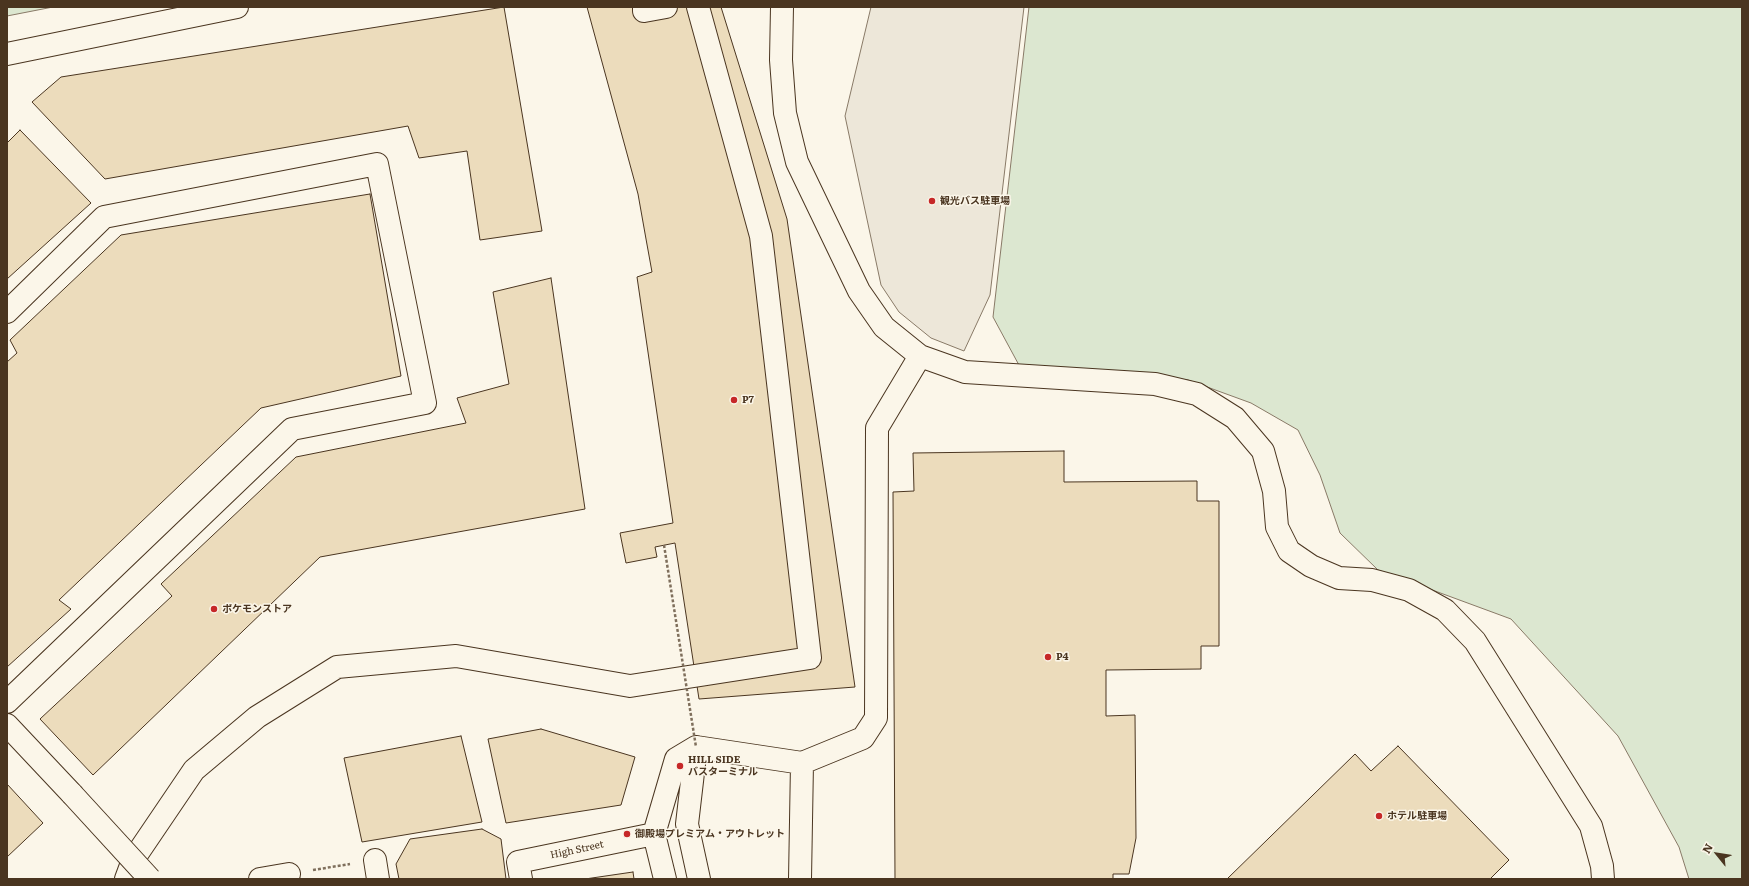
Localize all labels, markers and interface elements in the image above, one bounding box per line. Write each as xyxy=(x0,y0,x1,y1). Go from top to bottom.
place label: 観光バス駐車場 xyxy=(940,195,1010,207)
marker: 観光バス駐車場 xyxy=(927,196,937,206)
place label: P7 xyxy=(742,394,754,406)
marker: P7 xyxy=(729,395,739,405)
place label: ポケモンストア xyxy=(222,603,292,615)
marker: ポケモンストア xyxy=(209,604,219,614)
place label: P4 xyxy=(1056,651,1069,663)
marker: P4 xyxy=(1043,652,1053,662)
place label: HILL SIDE バスターミナル xyxy=(688,754,758,778)
marker: HILL SIDE バスターミナル xyxy=(675,761,685,771)
place label: ホテル駐車場 xyxy=(1387,810,1447,822)
marker: ホテル駐車場 xyxy=(1374,811,1384,821)
place label: 御殿場プレミアム・アウトレット xyxy=(635,828,785,840)
marker: 御殿場プレミアム・アウトレット xyxy=(622,829,632,839)
north arrow xyxy=(1697,834,1737,874)
street label: High Street xyxy=(549,838,605,862)
text: N xyxy=(1697,840,1716,856)

